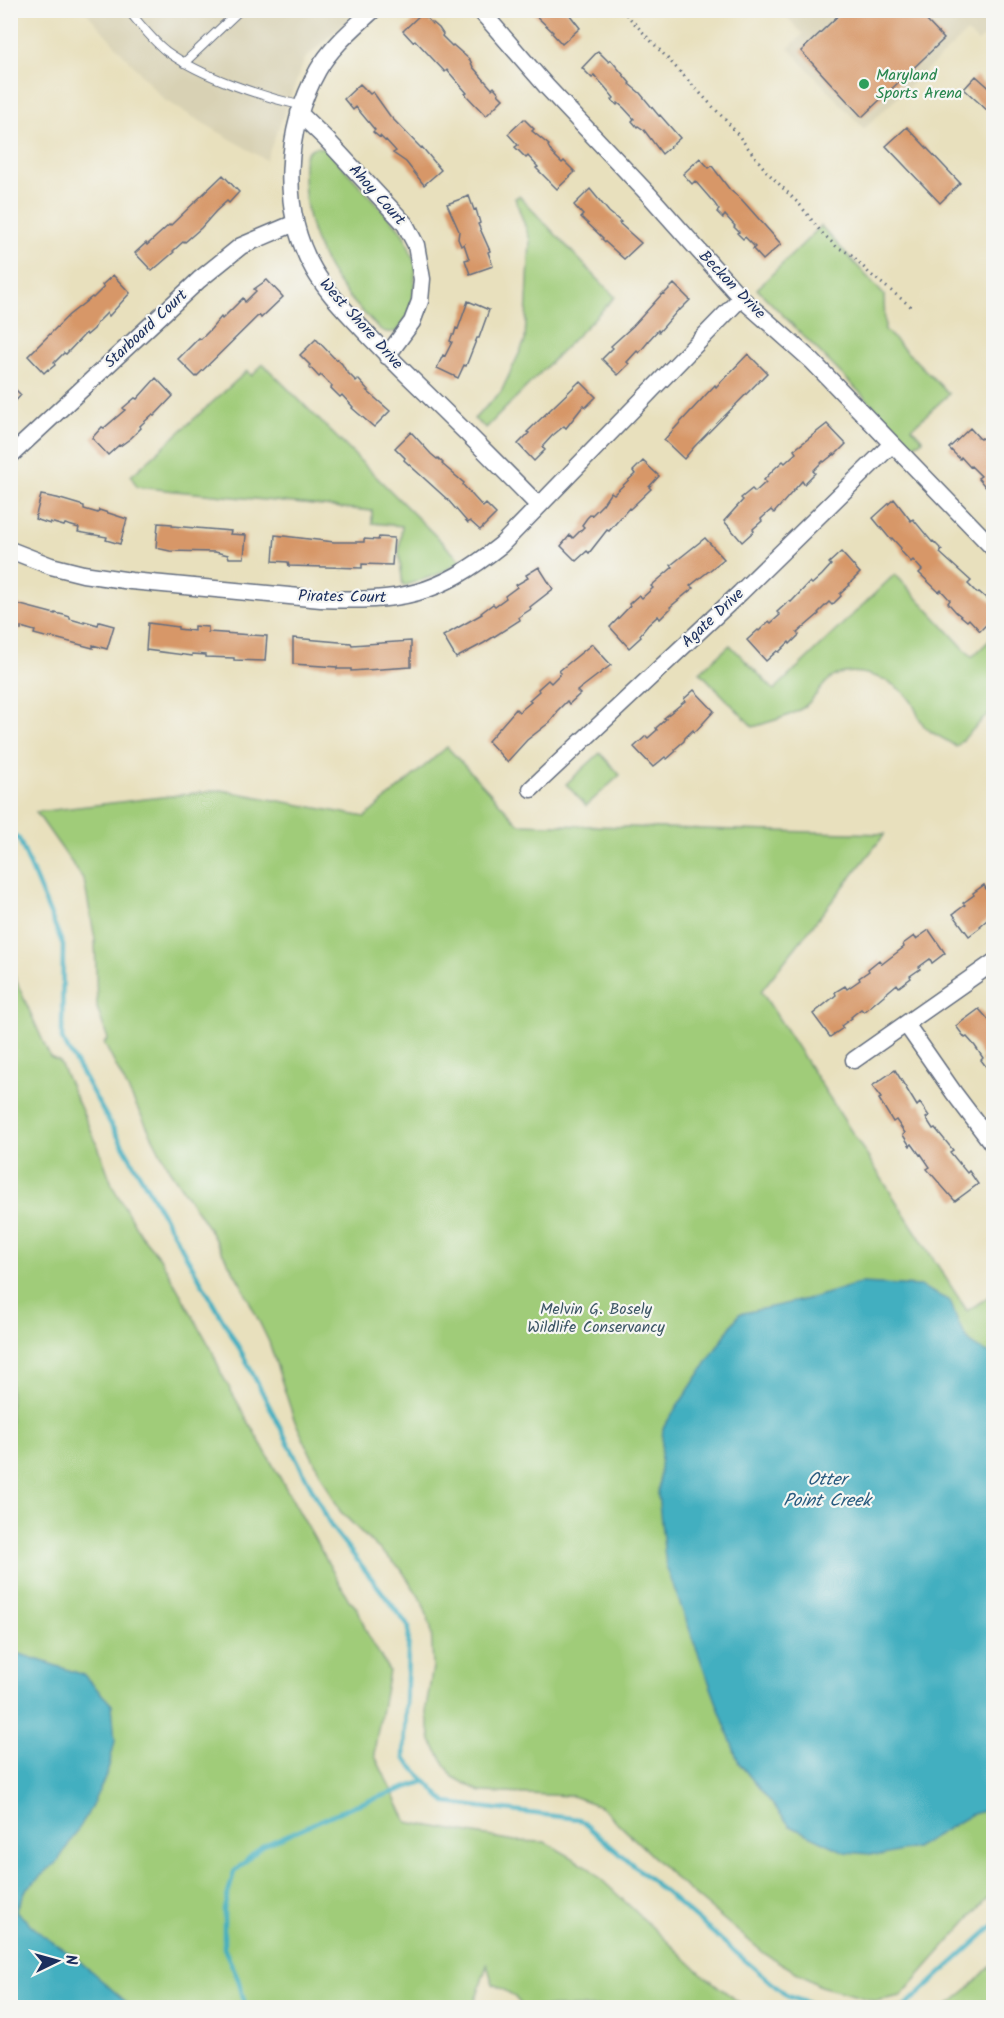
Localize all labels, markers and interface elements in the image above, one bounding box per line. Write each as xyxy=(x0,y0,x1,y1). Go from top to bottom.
place label: Maryland Sports Arena xyxy=(876,63,962,106)
marker: Maryland Sports Arena xyxy=(857,77,871,91)
street label: Ahoy Court xyxy=(342,159,412,232)
street label: Beckon Drive xyxy=(693,245,771,325)
street label: West Shore Drive xyxy=(313,273,409,375)
street label: Starboard Court xyxy=(99,283,194,374)
street label: Agate Drive xyxy=(676,582,750,654)
street label: Pirates Court xyxy=(298,584,387,610)
park label: Melvin G. Bosely Wildlife Conservancy xyxy=(527,1297,665,1340)
water label: Otter Point Creek xyxy=(783,1466,873,1516)
north arrow xyxy=(27,1931,87,1991)
text: N xyxy=(58,1954,83,1966)

